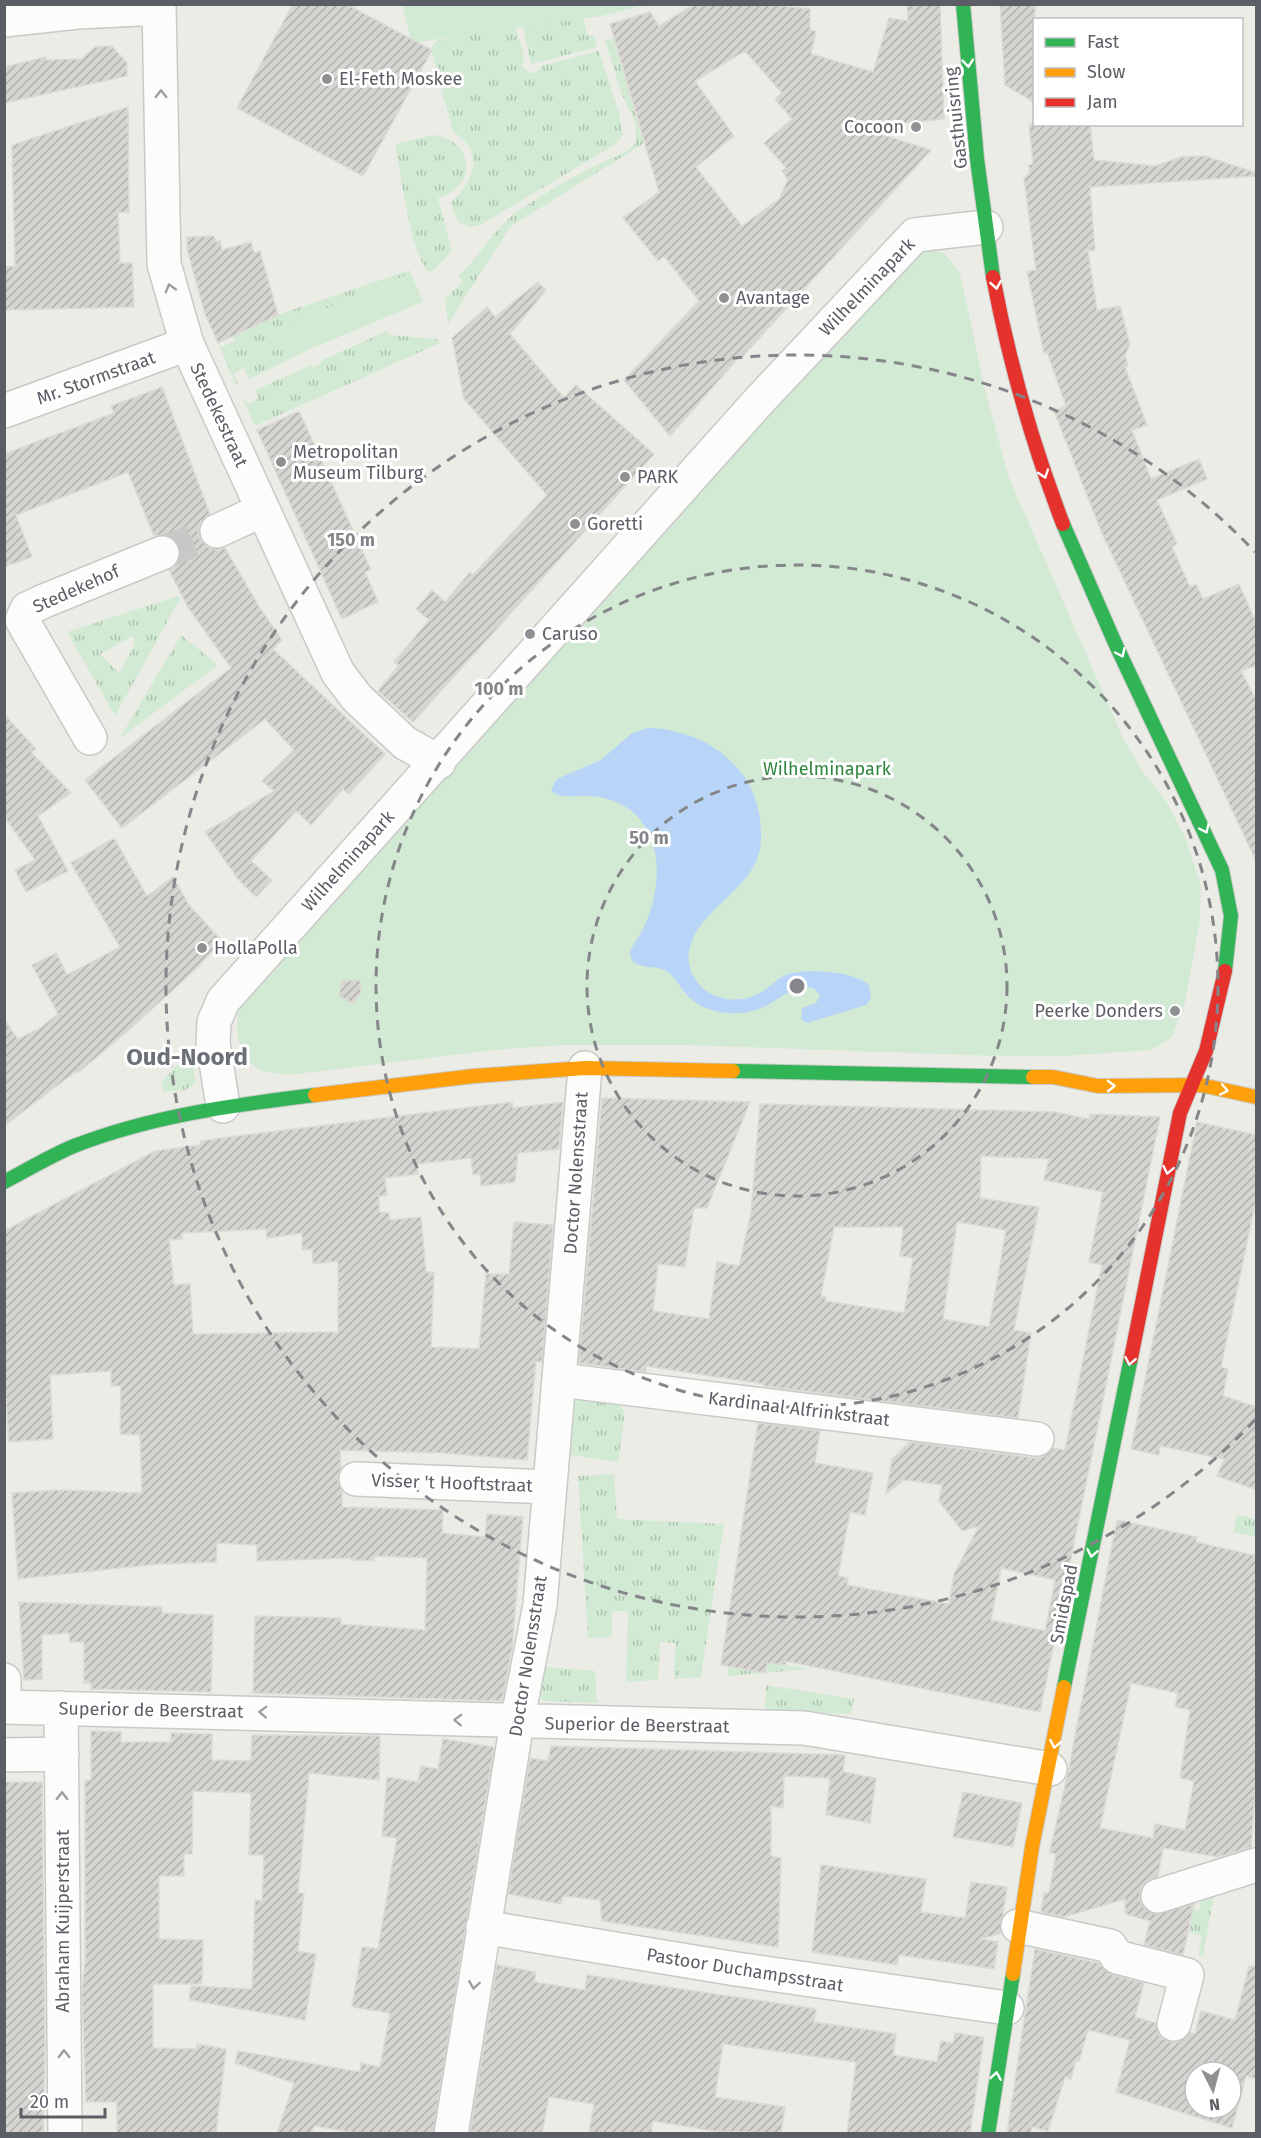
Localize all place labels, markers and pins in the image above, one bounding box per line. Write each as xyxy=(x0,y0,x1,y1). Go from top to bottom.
place label: El-Feth Moskee xyxy=(339,68,462,90)
marker: El-Feth Moskee xyxy=(320,72,334,86)
place label: Cocoon xyxy=(844,116,904,138)
marker: Cocoon xyxy=(909,120,923,134)
place label: Avantage xyxy=(736,287,810,309)
marker: Avantage xyxy=(717,291,731,305)
place label: Metropolitan Museum Tilburg xyxy=(293,441,424,484)
marker: Metropolitan Museum Tilburg xyxy=(274,455,288,469)
place label: PARK xyxy=(637,466,679,488)
marker: PARK xyxy=(618,470,632,484)
place label: Goretti xyxy=(587,513,643,535)
marker: Goretti xyxy=(568,517,582,531)
place label: Caruso xyxy=(542,623,598,645)
marker: Caruso xyxy=(523,627,537,641)
place label: HollaPolla xyxy=(214,937,298,959)
marker: HollaPolla xyxy=(195,941,209,955)
centre of rings xyxy=(787,976,807,996)
place label: Peerke Donders xyxy=(1035,1000,1163,1022)
marker: Peerke Donders xyxy=(1168,1004,1182,1018)

